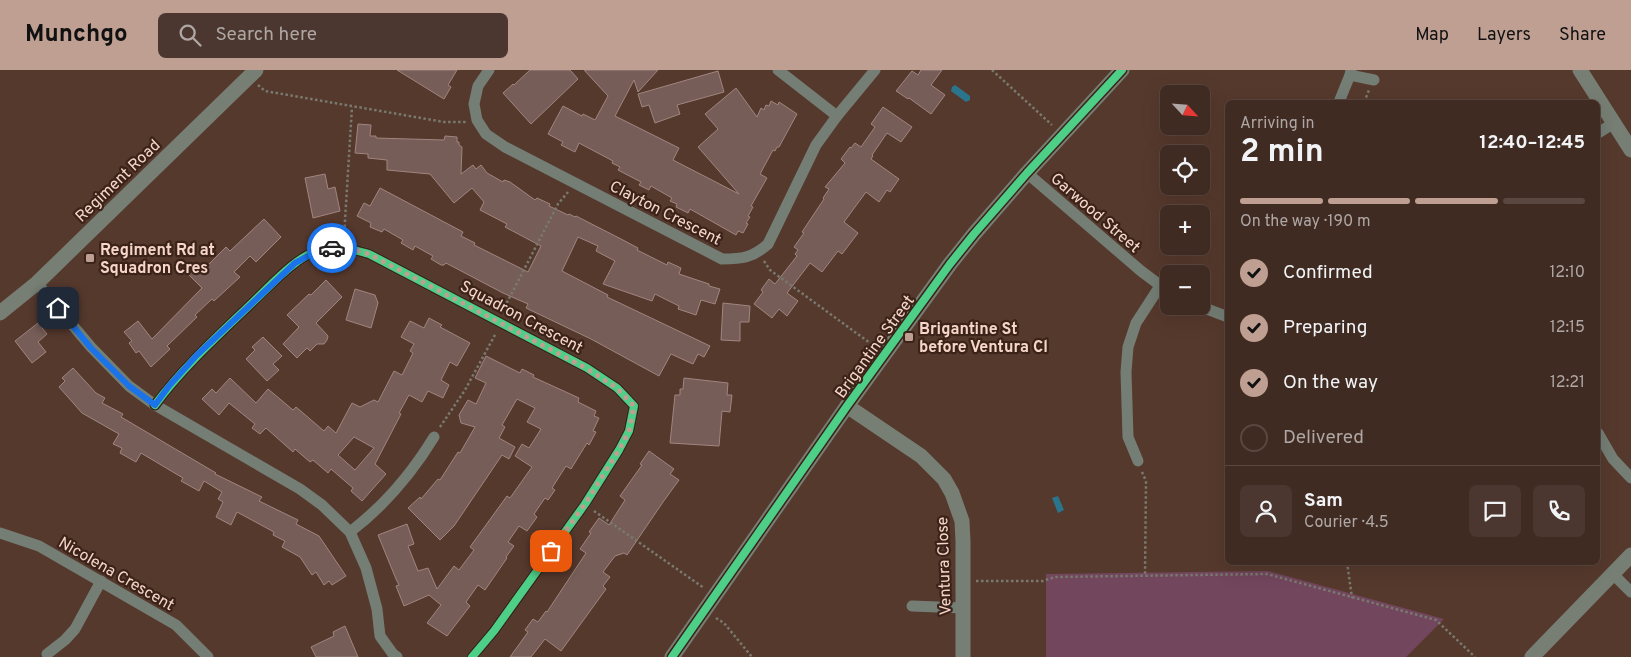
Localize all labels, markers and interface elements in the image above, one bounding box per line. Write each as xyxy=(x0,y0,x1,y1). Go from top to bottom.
search box xyxy=(158,13,508,58)
text: Munchgo xyxy=(25,20,128,50)
icon: search xyxy=(176,21,204,49)
text: Search here xyxy=(216,23,317,47)
text: Map xyxy=(1415,24,1449,47)
text: Layers xyxy=(1477,24,1531,47)
text: Share xyxy=(1559,24,1606,47)
north arrow xyxy=(1160,85,1210,135)
map controls xyxy=(1160,85,1210,315)
text: Arriving in xyxy=(1240,114,1315,134)
text: 12:40–12:45 xyxy=(1479,131,1585,155)
text: 2 min xyxy=(1240,133,1324,173)
street label: Regiment Road xyxy=(72,136,165,227)
button: locate xyxy=(1160,145,1210,195)
street label: Garwood Street xyxy=(1046,169,1144,258)
street label: Clayton Crescent xyxy=(606,177,724,251)
button: + xyxy=(1160,205,1210,255)
text: On the way · 190 m xyxy=(1240,212,1370,232)
courier xyxy=(307,223,357,273)
icon: car xyxy=(318,234,346,262)
place label: Regiment Rd at Squadron Cres xyxy=(100,241,215,279)
marker: Regiment Rd at Squadron Cres xyxy=(84,252,96,264)
icon: check xyxy=(1240,259,1268,287)
text: Confirmed xyxy=(1283,261,1373,285)
text: 12:10 xyxy=(1549,263,1585,283)
button: − xyxy=(1160,265,1210,315)
street label: Squadron Crescent xyxy=(456,277,586,359)
pin xyxy=(37,287,79,329)
street label: Brigantine Street xyxy=(831,292,920,403)
icon: home xyxy=(44,294,72,322)
icon: check xyxy=(1240,314,1268,342)
text: Preparing xyxy=(1283,316,1367,340)
text: 12:15 xyxy=(1550,318,1585,338)
place label: Brigantine St before Ventura Cl xyxy=(919,320,1048,358)
marker: Brigantine St before Ventura Cl xyxy=(903,331,915,343)
icon: check xyxy=(1240,369,1268,397)
text: On the way xyxy=(1283,371,1378,395)
text: 12:21 xyxy=(1550,373,1585,393)
text: Delivered xyxy=(1283,426,1364,450)
button: person xyxy=(1240,485,1292,537)
button: chat xyxy=(1469,485,1521,537)
button: phone xyxy=(1533,485,1585,537)
text: Sam xyxy=(1304,489,1343,513)
text: Courier · 4.5 xyxy=(1304,513,1389,533)
street label: Ventura Close xyxy=(933,516,957,616)
pin xyxy=(530,530,572,572)
street label: Nicolena Crescent xyxy=(55,533,177,616)
icon: bag xyxy=(537,537,565,565)

